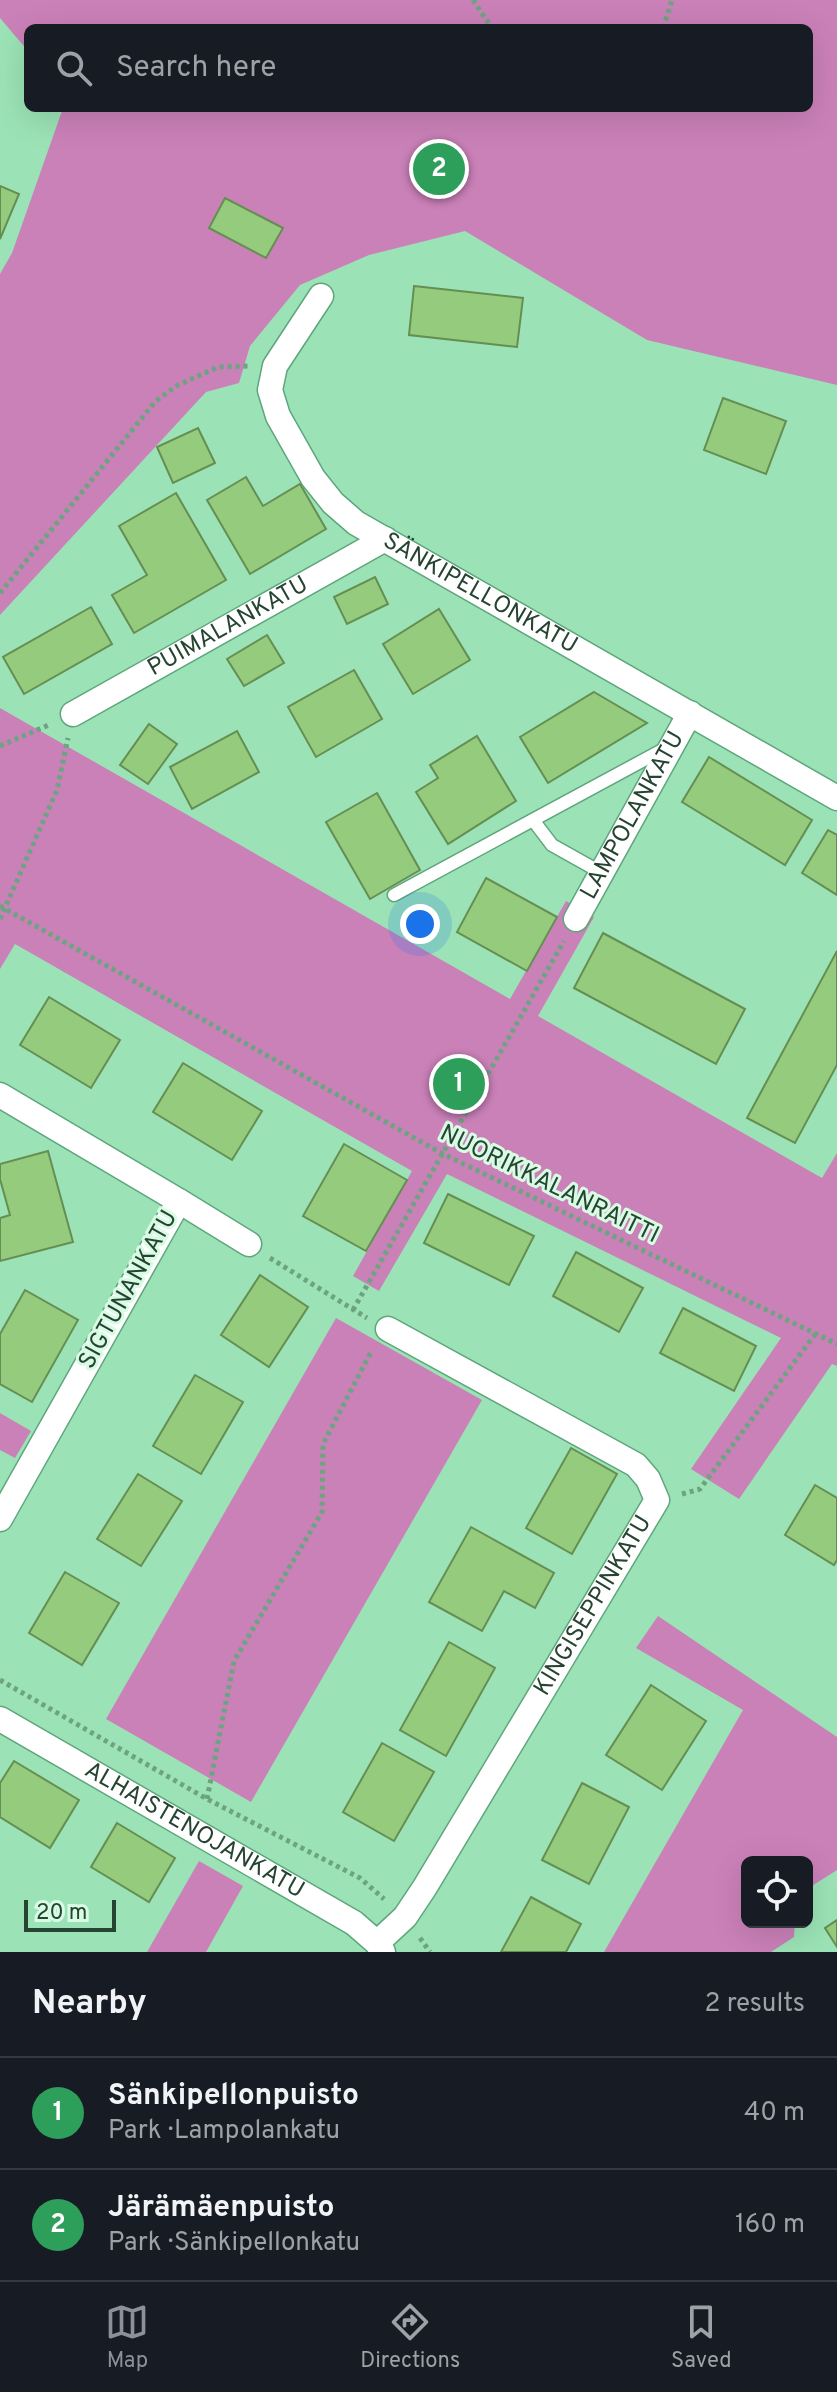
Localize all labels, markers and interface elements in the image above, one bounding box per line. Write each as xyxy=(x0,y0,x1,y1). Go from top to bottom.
search box xyxy=(24,24,813,112)
icon: search xyxy=(52,46,96,90)
text: Search here xyxy=(116,50,276,87)
pin: 2 xyxy=(413,139,465,199)
street label: SÄNKIPELLONKATU xyxy=(377,526,583,661)
street label: PUIMALANKATU xyxy=(143,570,314,684)
street label: LAMPOLANKATU xyxy=(575,726,692,905)
your location xyxy=(400,904,440,944)
pin: 1 xyxy=(433,1054,485,1114)
street label: NUORIKKALANRAITTI xyxy=(434,1119,664,1251)
street label: SIGTUNANKATU xyxy=(73,1205,185,1375)
street label: KINGISEPPINKATU xyxy=(528,1510,659,1702)
street label: ALHAISTENOJANKATU xyxy=(79,1756,309,1906)
map controls xyxy=(741,1856,813,1928)
button: locate xyxy=(741,1856,813,1928)
scale bar xyxy=(24,1896,116,1932)
text: 20 m xyxy=(36,1900,87,1927)
text: Nearby xyxy=(32,1983,147,2026)
text: 2 results xyxy=(705,1988,805,2021)
text: Sänkipellonpuisto xyxy=(108,2078,359,2115)
text: 1 xyxy=(53,2097,63,2130)
text: 40 m xyxy=(744,2097,805,2130)
text: Park · Lampolankatu xyxy=(108,2115,340,2148)
text: Järämäenpuisto xyxy=(108,2190,335,2227)
text: 2 xyxy=(50,2209,66,2242)
text: 160 m xyxy=(735,2209,805,2242)
text: Park · Sänkipellonkatu xyxy=(108,2227,360,2260)
tab: Map xyxy=(105,2300,149,2375)
tab: Directions xyxy=(360,2300,460,2375)
tab: Saved xyxy=(671,2300,732,2375)

